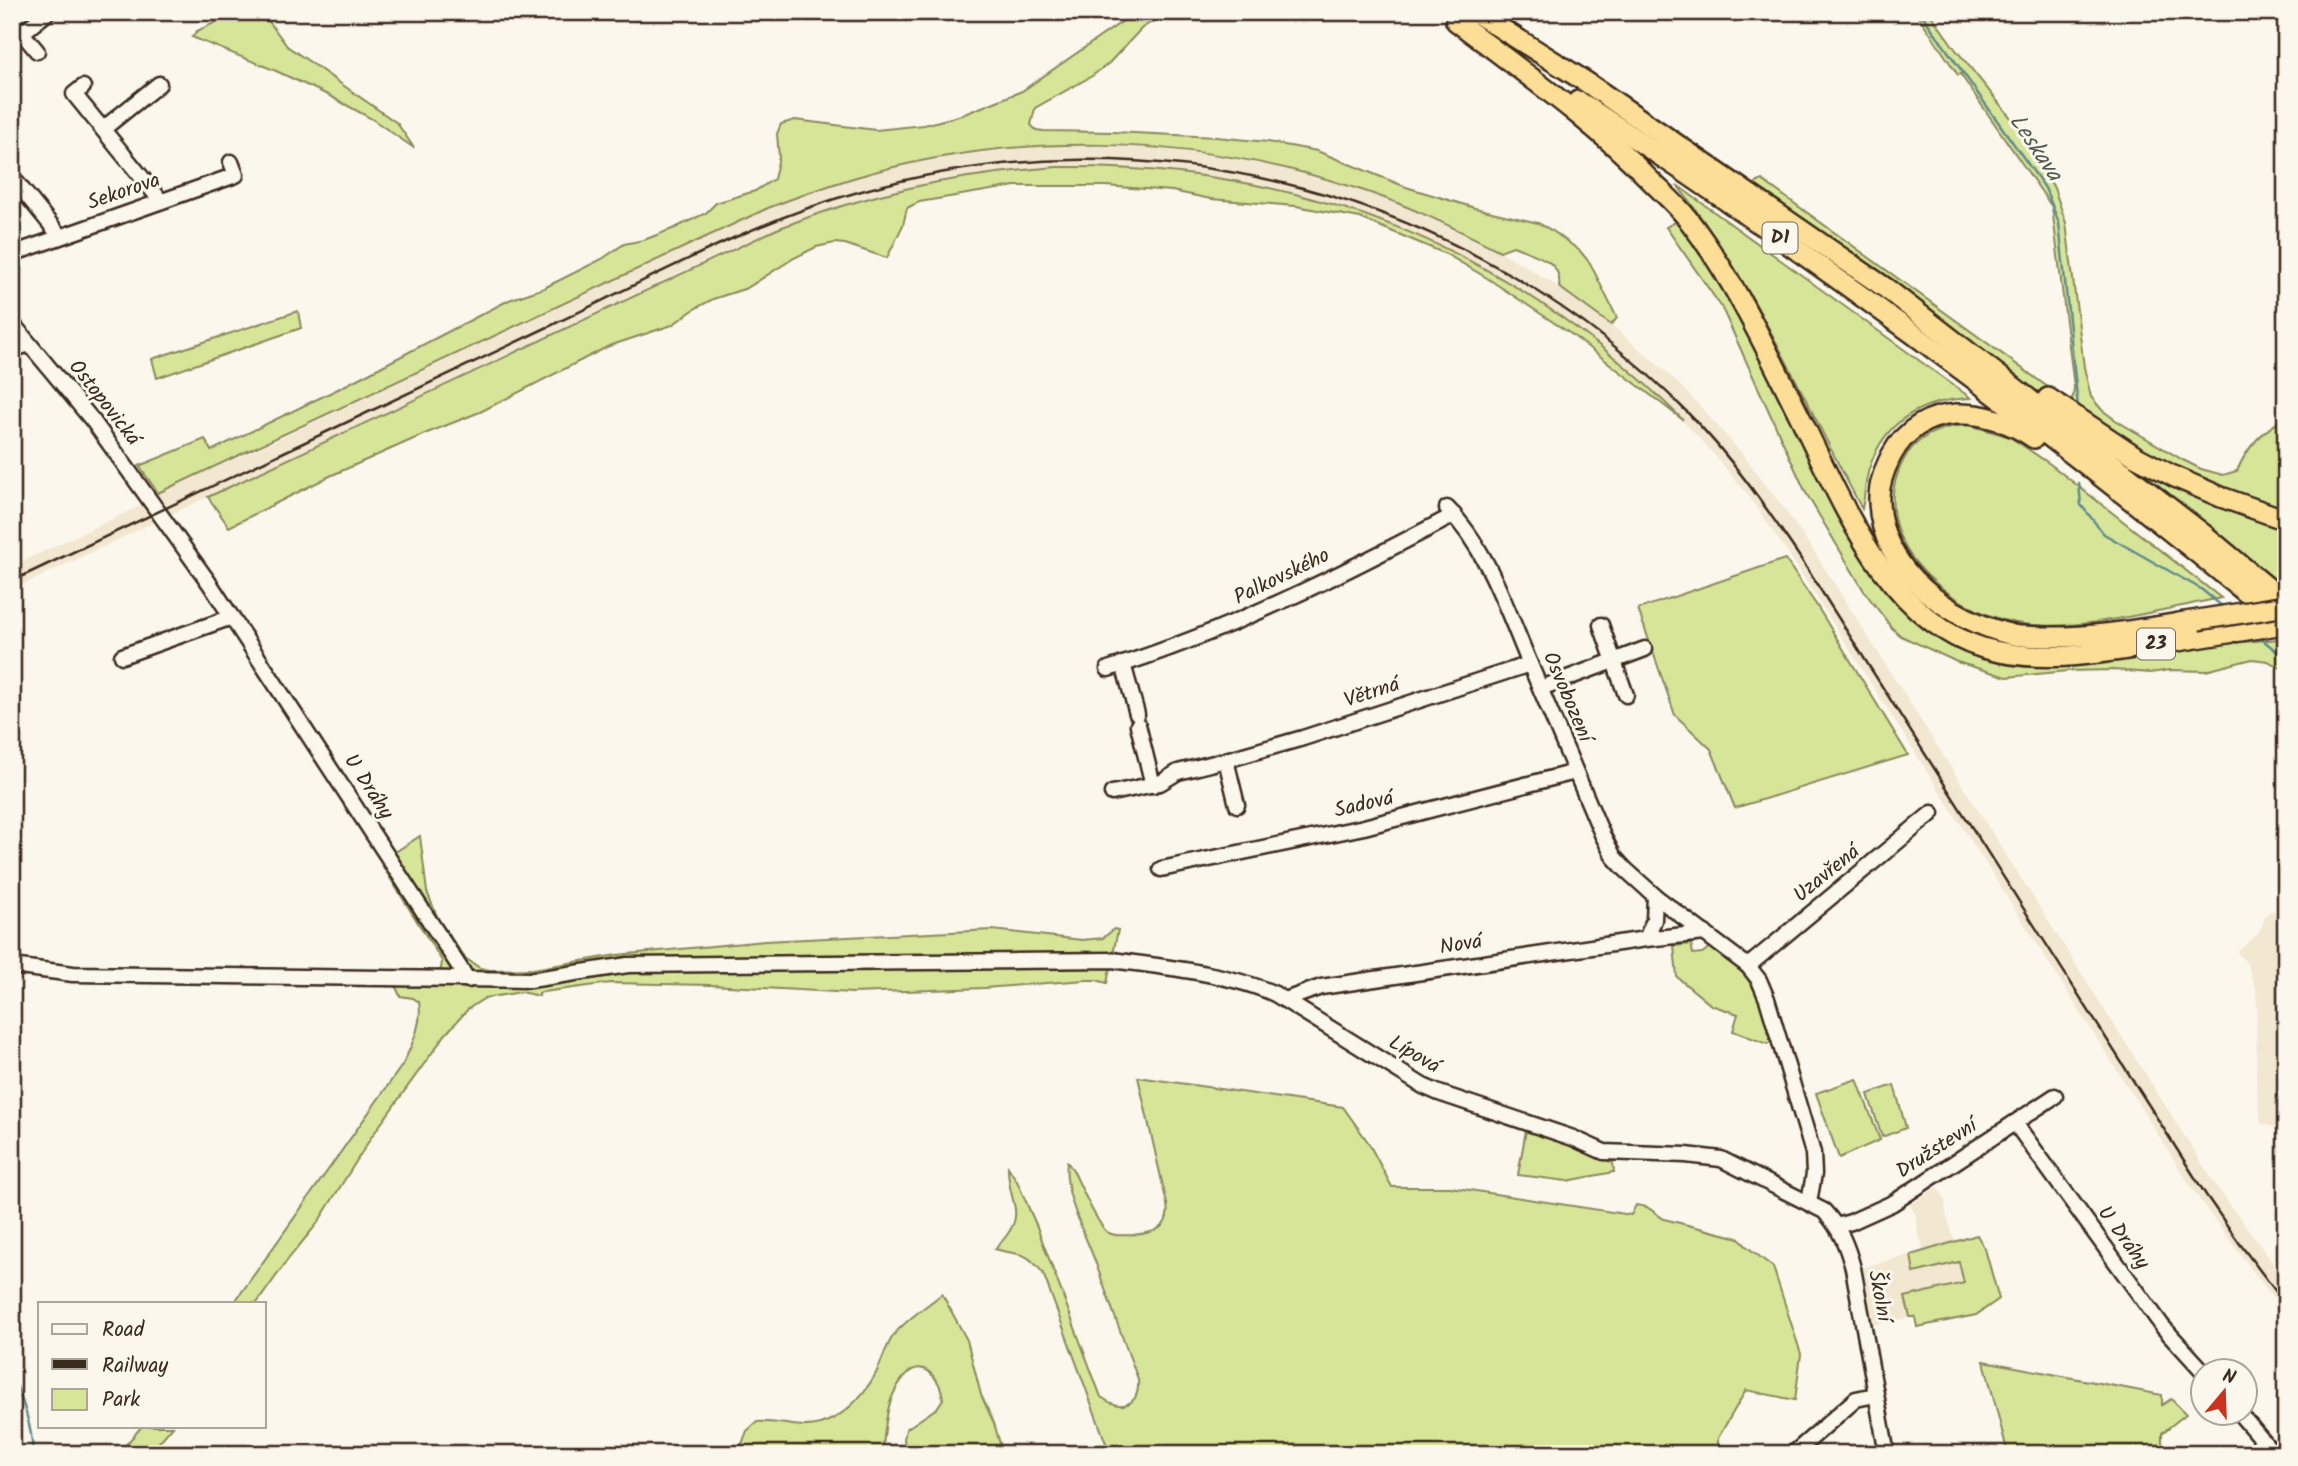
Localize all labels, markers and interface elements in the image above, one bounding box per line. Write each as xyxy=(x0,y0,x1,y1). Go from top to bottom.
water label: Leskava xyxy=(1999,107,2072,191)
street label: Sekorova xyxy=(83,164,165,220)
road number: D1 xyxy=(1762,222,1798,254)
street label: Ostopovická xyxy=(60,353,150,455)
street label: Palkovského xyxy=(1228,540,1336,614)
road number: 23 xyxy=(2137,628,2175,660)
street label: Osvobození xyxy=(1533,647,1602,750)
street label: Větrná xyxy=(1340,668,1406,717)
street label: U Dráhy xyxy=(334,748,402,827)
street label: Sadová xyxy=(1331,782,1399,828)
street label: Uzavřená xyxy=(1786,835,1869,911)
street label: Nová xyxy=(1437,925,1487,965)
street label: Lípová xyxy=(1382,1027,1448,1084)
street label: Družstevní xyxy=(1890,1109,1987,1188)
street label: U Dráhy xyxy=(2088,1199,2158,1277)
street label: Školní xyxy=(1858,1267,1901,1327)
legend xyxy=(38,1302,266,1428)
text: Road xyxy=(102,1314,145,1347)
text: Railway xyxy=(102,1350,168,1383)
north arrow xyxy=(2190,1358,2260,1428)
text: N xyxy=(2218,1362,2239,1394)
text: Park xyxy=(102,1384,140,1417)

